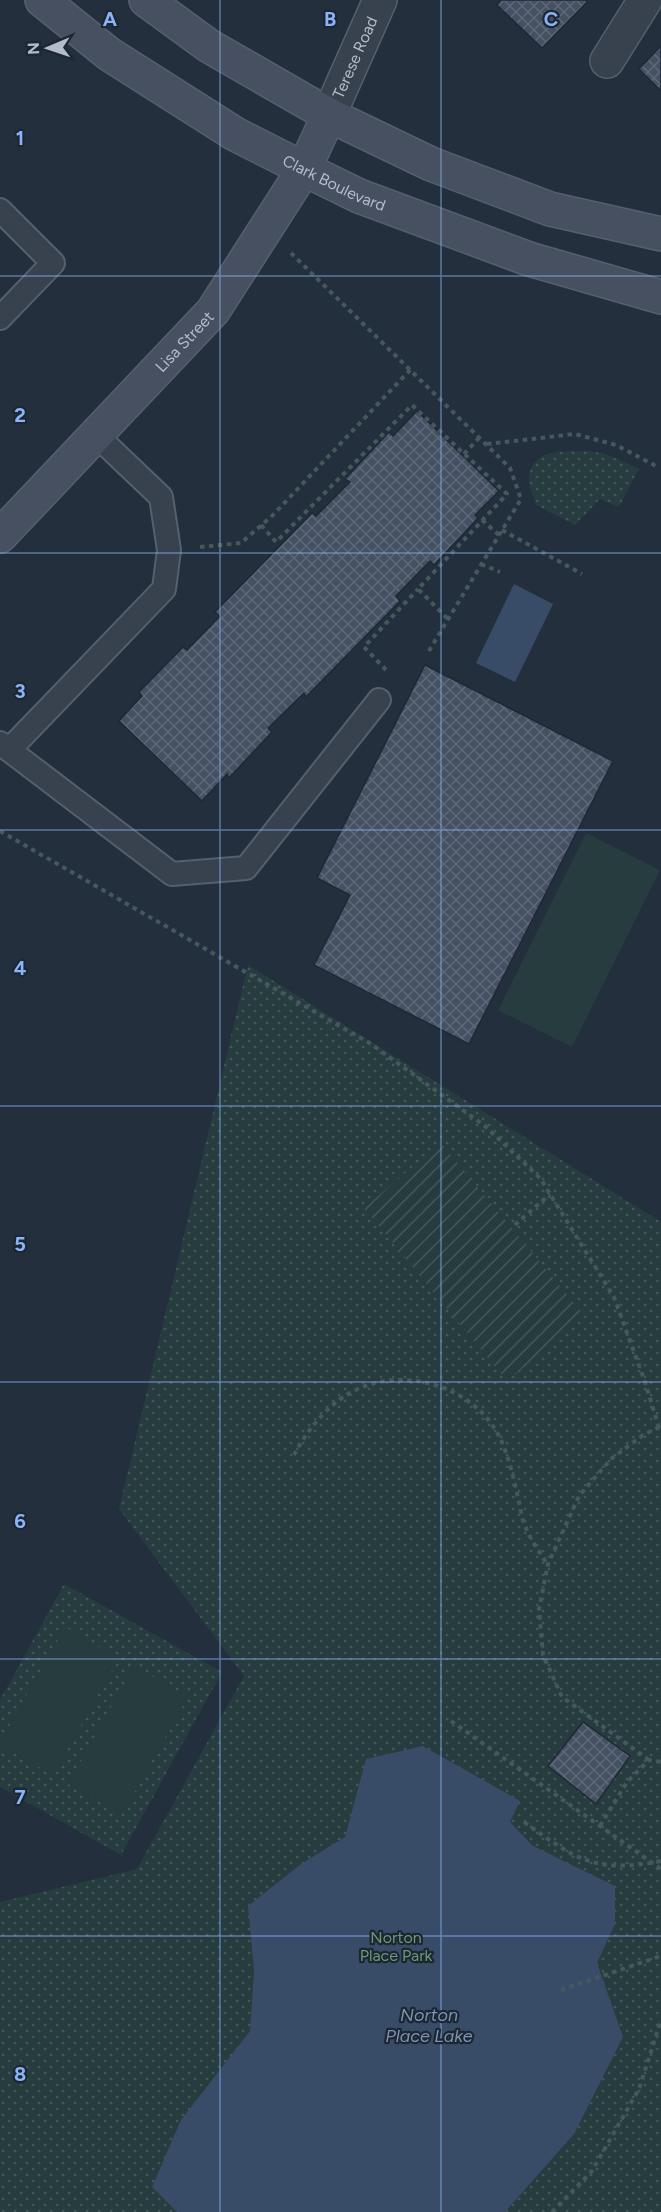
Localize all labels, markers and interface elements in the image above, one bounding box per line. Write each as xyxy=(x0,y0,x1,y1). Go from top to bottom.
text: A xyxy=(103,7,118,31)
text: B xyxy=(324,7,336,31)
text: C xyxy=(544,7,558,31)
street label: Terese Road xyxy=(328,13,381,101)
north arrow xyxy=(18,18,78,78)
text: N xyxy=(24,42,43,55)
text: 1 xyxy=(16,126,24,150)
street label: Clark Boulevard xyxy=(280,150,388,215)
street label: Lisa Street xyxy=(151,307,217,376)
text: 2 xyxy=(14,403,26,427)
text: 3 xyxy=(14,679,26,703)
text: 4 xyxy=(14,956,27,980)
text: 5 xyxy=(14,1232,26,1256)
text: 6 xyxy=(14,1509,26,1533)
text: 7 xyxy=(14,1785,26,1809)
park label: Norton Place Park xyxy=(360,1928,433,1965)
water label: Norton Place Lake xyxy=(385,2004,473,2047)
text: 8 xyxy=(14,2062,26,2086)

